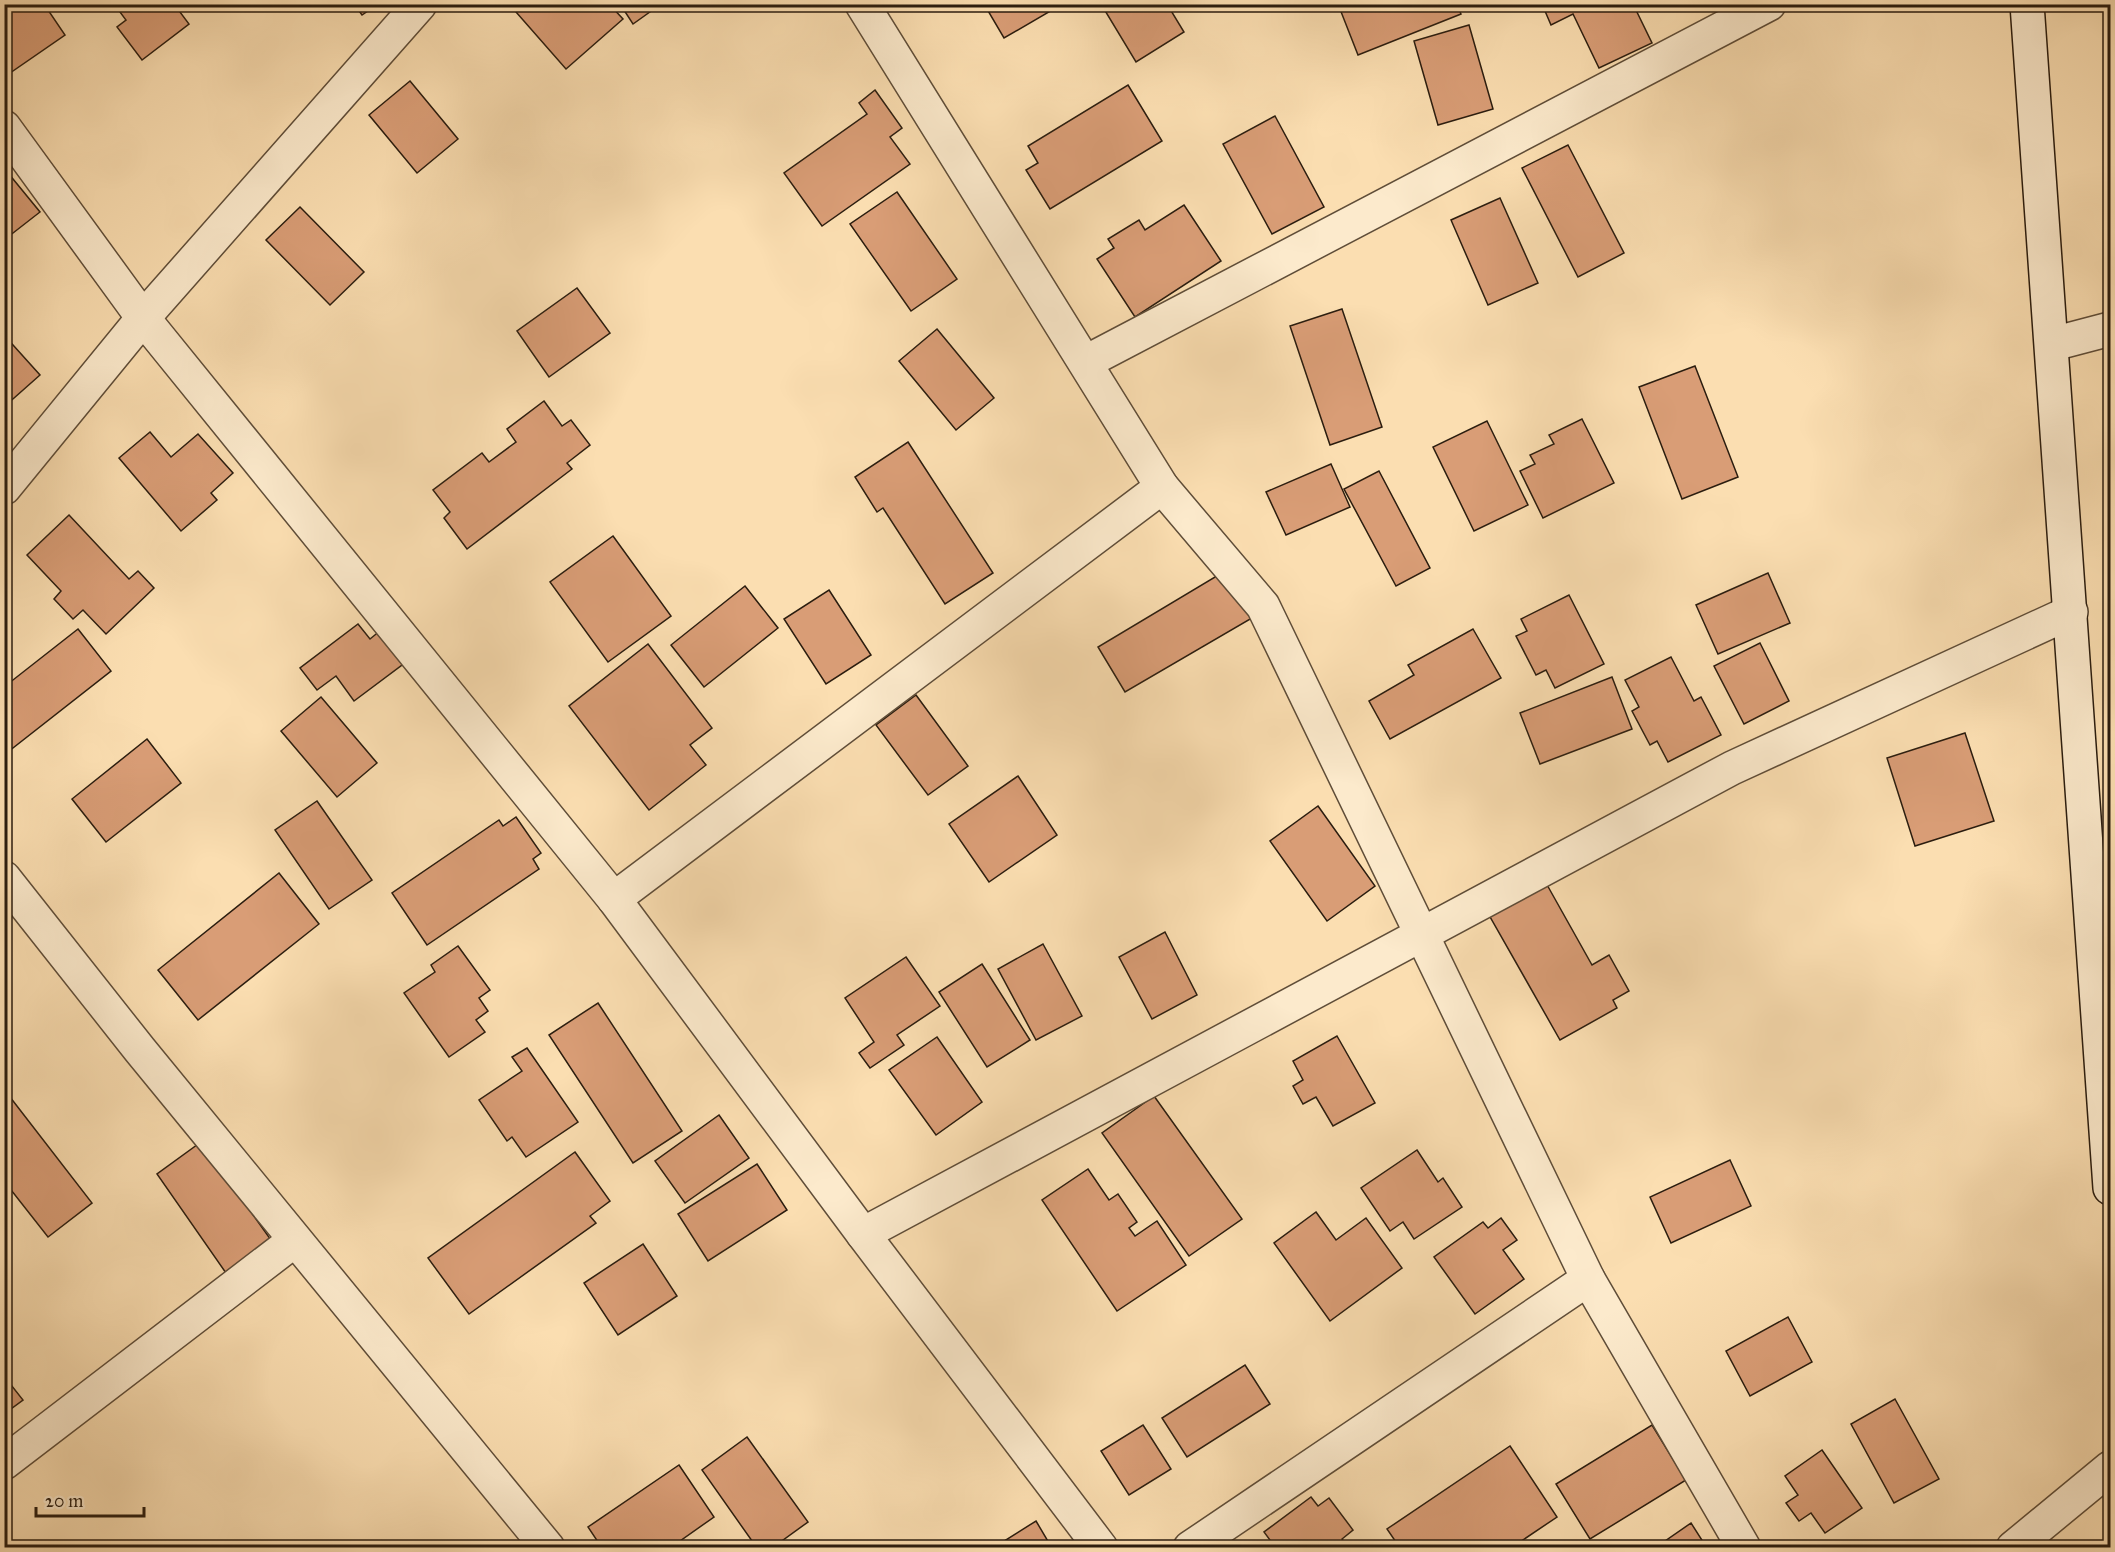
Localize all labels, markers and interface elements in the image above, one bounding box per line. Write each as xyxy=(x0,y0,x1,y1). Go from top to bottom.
scale bar xyxy=(36,1480,144,1518)
text: 20 m xyxy=(45,1490,83,1512)

